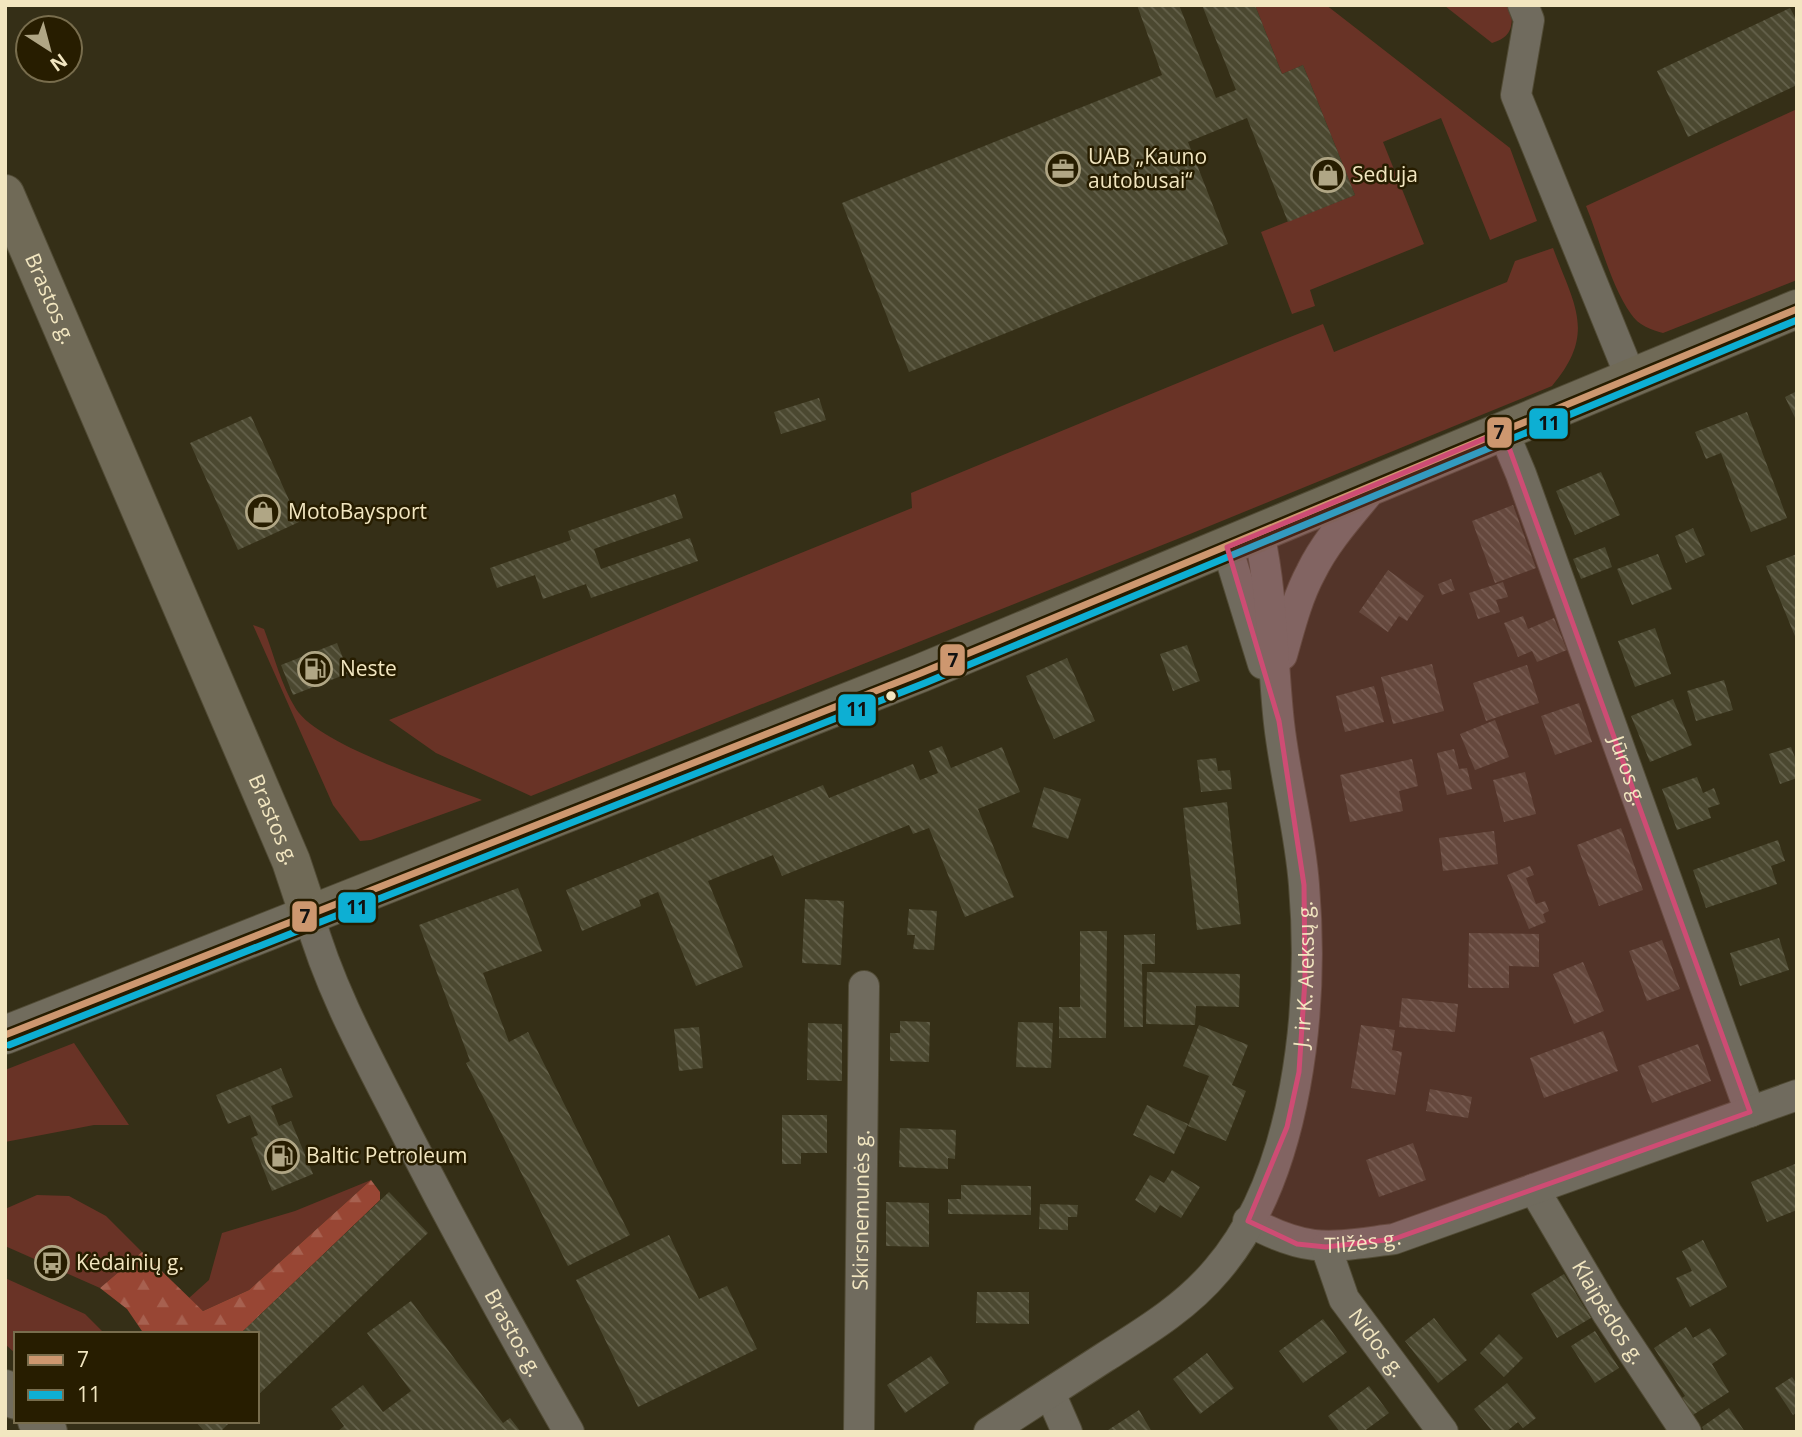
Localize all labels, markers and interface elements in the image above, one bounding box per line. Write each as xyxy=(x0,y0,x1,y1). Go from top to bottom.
north arrow xyxy=(14,14,84,84)
text: N xyxy=(45,48,73,78)
place label: UAB „Kauno autobusai“ xyxy=(1088,142,1207,194)
office icon: UAB „Kauno autobusai“ xyxy=(1044,150,1082,188)
shop icon: Seduja xyxy=(1309,156,1347,194)
place label: Seduja xyxy=(1352,160,1418,188)
street label: Brastos g. xyxy=(19,249,83,348)
line badge: 11 xyxy=(1528,407,1569,440)
text: 11 xyxy=(1538,410,1560,436)
line badge: 7 xyxy=(1486,416,1513,449)
text: 7 xyxy=(1494,419,1505,445)
shop icon: MotoBaysport xyxy=(244,493,282,531)
place label: MotoBaysport xyxy=(288,497,427,525)
line badge: 7 xyxy=(939,643,966,677)
text: 7 xyxy=(948,647,959,673)
fuel station icon: Neste xyxy=(296,650,334,688)
place label: Neste xyxy=(340,654,397,682)
unlabelled marker xyxy=(884,689,898,703)
line badge: 11 xyxy=(837,693,877,727)
text: 11 xyxy=(846,696,868,722)
street label: Jūros g. xyxy=(1602,730,1654,809)
street label: Brastos g. xyxy=(243,770,306,868)
line badge: 11 xyxy=(337,891,377,924)
text: 11 xyxy=(346,894,368,920)
line badge: 7 xyxy=(291,900,318,933)
street label: J. ir K. Aleksų g. xyxy=(1286,900,1320,1051)
text: 7 xyxy=(300,903,311,929)
street label: Skirsnemunės g. xyxy=(846,1130,875,1290)
fuel station icon: Baltic Petroleum xyxy=(263,1137,301,1175)
place label: Baltic Petroleum xyxy=(306,1141,467,1169)
street label: Tilžės g. xyxy=(1324,1223,1404,1259)
bus stop icon: Kėdainių g. xyxy=(33,1244,71,1282)
place label: Kėdainių g. xyxy=(76,1248,184,1276)
street label: Klaipėdos g. xyxy=(1566,1255,1652,1369)
street label: Brastos g. xyxy=(478,1284,550,1382)
street label: Nidos g. xyxy=(1343,1302,1412,1383)
legend xyxy=(14,1332,259,1423)
text: 7 xyxy=(77,1345,89,1373)
text: 11 xyxy=(77,1380,101,1408)

